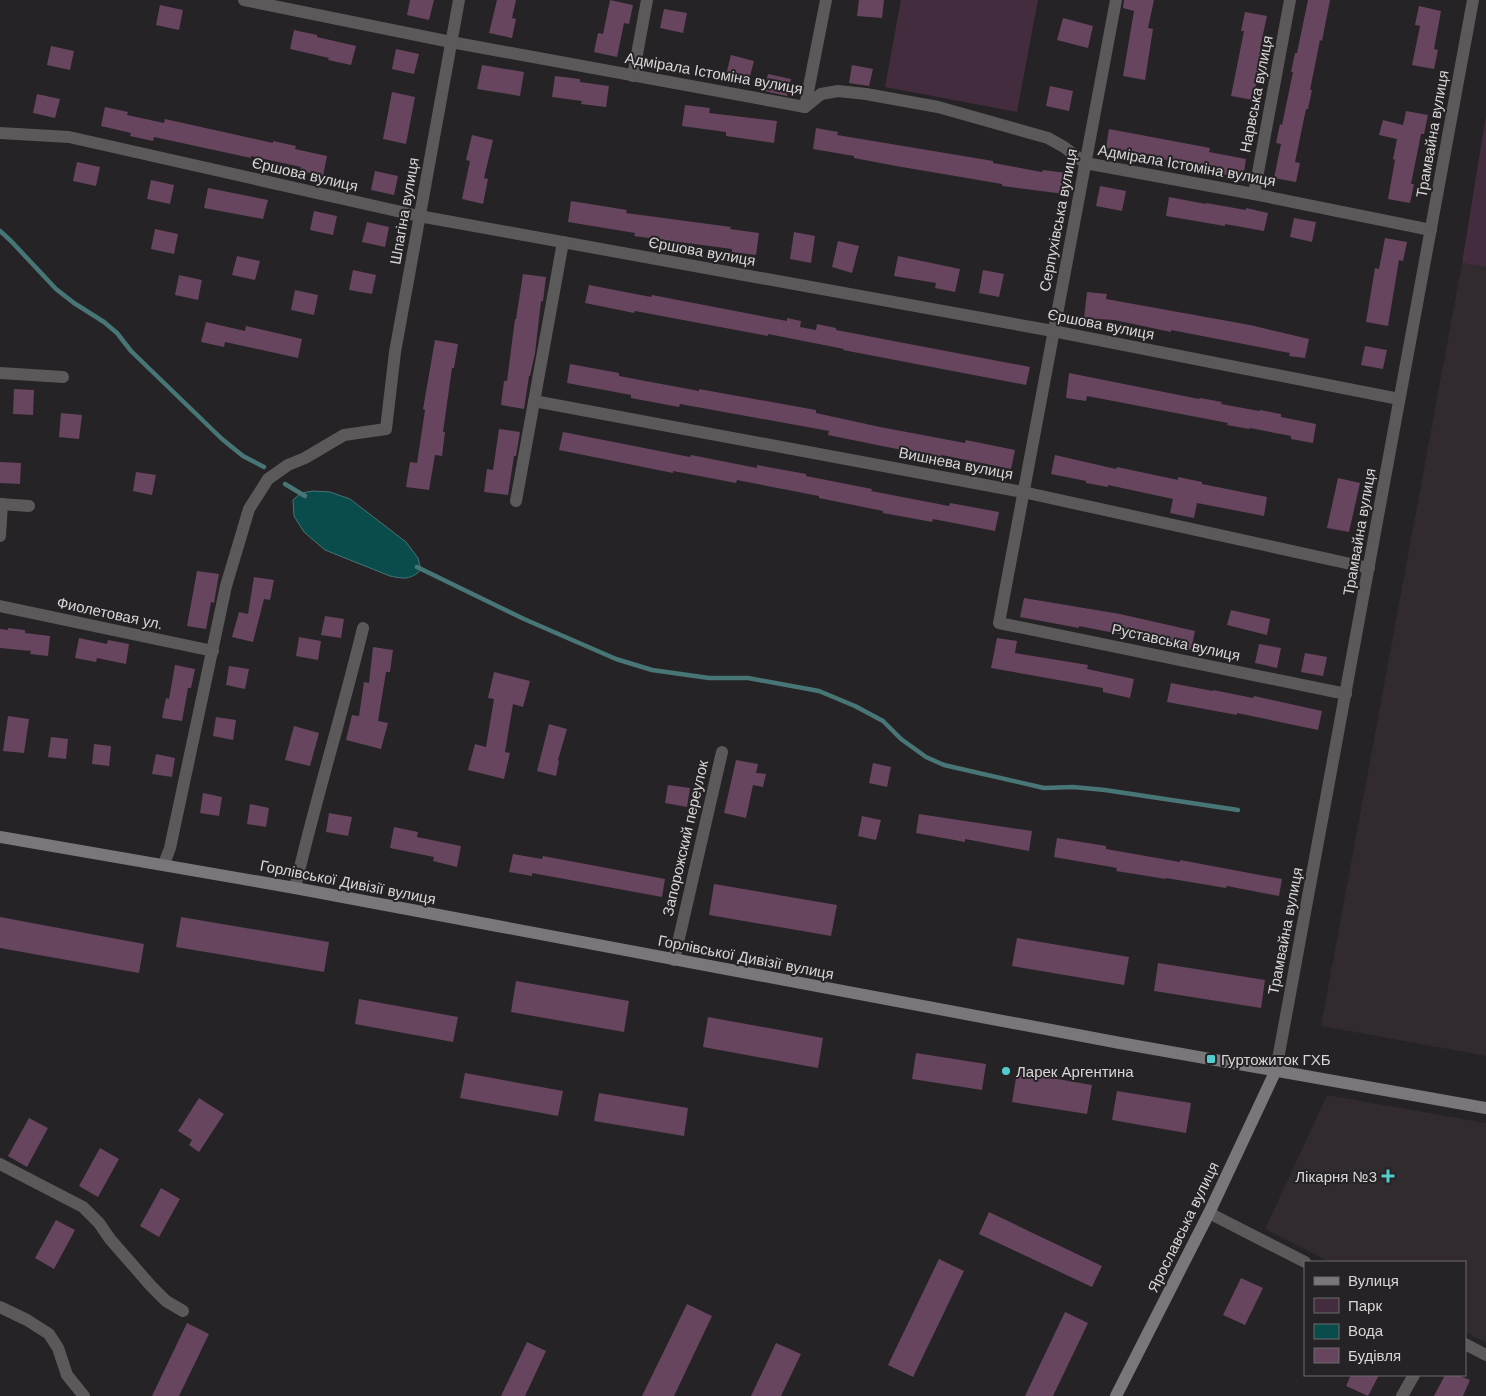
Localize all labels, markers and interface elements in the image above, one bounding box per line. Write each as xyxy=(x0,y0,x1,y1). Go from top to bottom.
street label: Нарвська вулиця xyxy=(1236,34,1276,154)
street label: Адмірала Істоміна вулиця xyxy=(624,49,804,97)
street label: Трамвайна вулиця xyxy=(1412,69,1452,199)
street label: Адмірала Істоміна вулиця xyxy=(1097,141,1277,189)
street label: Серпухівська вулиця xyxy=(1036,147,1080,293)
street label: Єршова вулиця xyxy=(250,154,360,194)
street label: Шпагіна вулиця xyxy=(386,156,422,266)
street label: Єршова вулиця xyxy=(647,233,757,269)
street label: Єршова вулиця xyxy=(1046,305,1156,343)
street label: Вишнева вулиця xyxy=(897,444,1015,482)
street label: Трамвайна вулиця xyxy=(1339,467,1379,597)
street label: Фиолетовая ул. xyxy=(55,593,165,633)
street label: Руставська вулиця xyxy=(1110,620,1242,664)
street label: Запорожский переулок xyxy=(659,758,711,918)
street label: Горлівської Дивізії вулиця xyxy=(259,857,437,907)
street label: Трамвайна вулиця xyxy=(1264,866,1306,996)
street label: Горлівської Дивізії вулиця xyxy=(657,932,835,982)
place label: Гуртожиток ГХБ xyxy=(1221,1051,1331,1068)
marker: Гуртожиток ГХБ xyxy=(1205,1053,1217,1065)
place label: Ларек Аргентина xyxy=(1016,1063,1134,1080)
marker: Ларек Аргентина xyxy=(1000,1065,1012,1077)
street label: Ярославська вулиця xyxy=(1144,1159,1222,1295)
place label: Лікарня №3 xyxy=(1295,1168,1377,1185)
marker: Лікарня №3 xyxy=(1381,1169,1395,1183)
legend xyxy=(1304,1261,1466,1376)
text: Вулиця xyxy=(1348,1272,1399,1289)
text: Парк xyxy=(1348,1297,1382,1314)
text: Вода xyxy=(1348,1322,1384,1339)
text: Будівля xyxy=(1348,1347,1401,1364)

